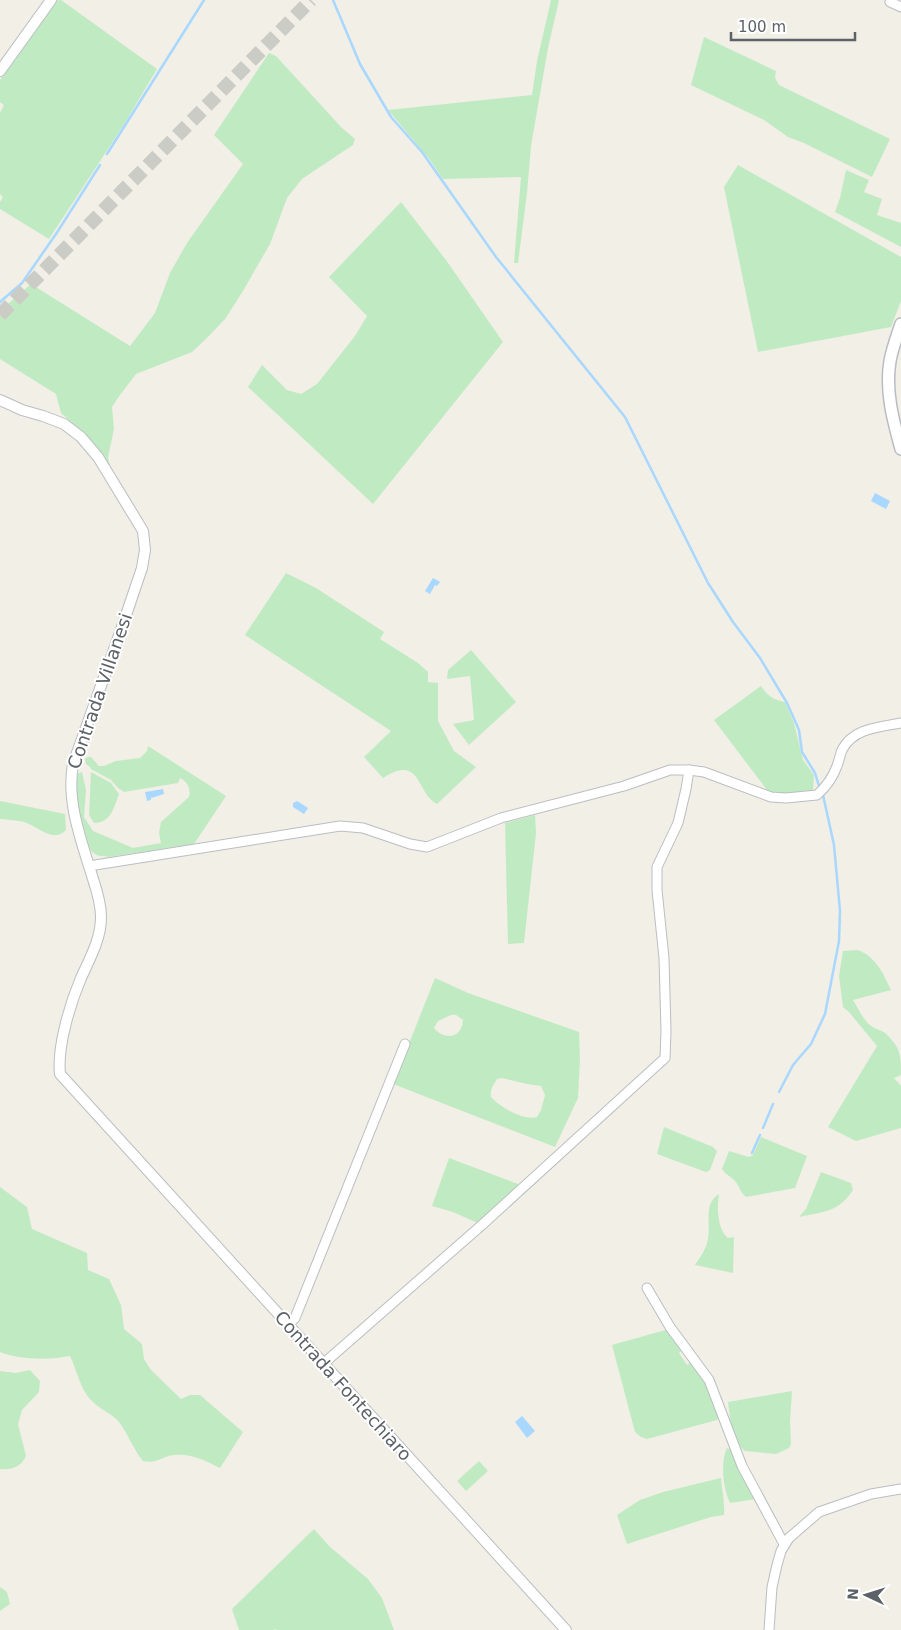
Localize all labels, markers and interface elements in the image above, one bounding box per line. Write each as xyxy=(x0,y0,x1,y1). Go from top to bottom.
scale bar xyxy=(731,10,855,42)
text: 100 m xyxy=(738,18,786,36)
street label: Contrada Villanesi xyxy=(63,610,136,772)
street label: Contrada Fontechiaro xyxy=(271,1306,416,1465)
north arrow xyxy=(841,1570,891,1620)
text: N xyxy=(845,1588,861,1600)

